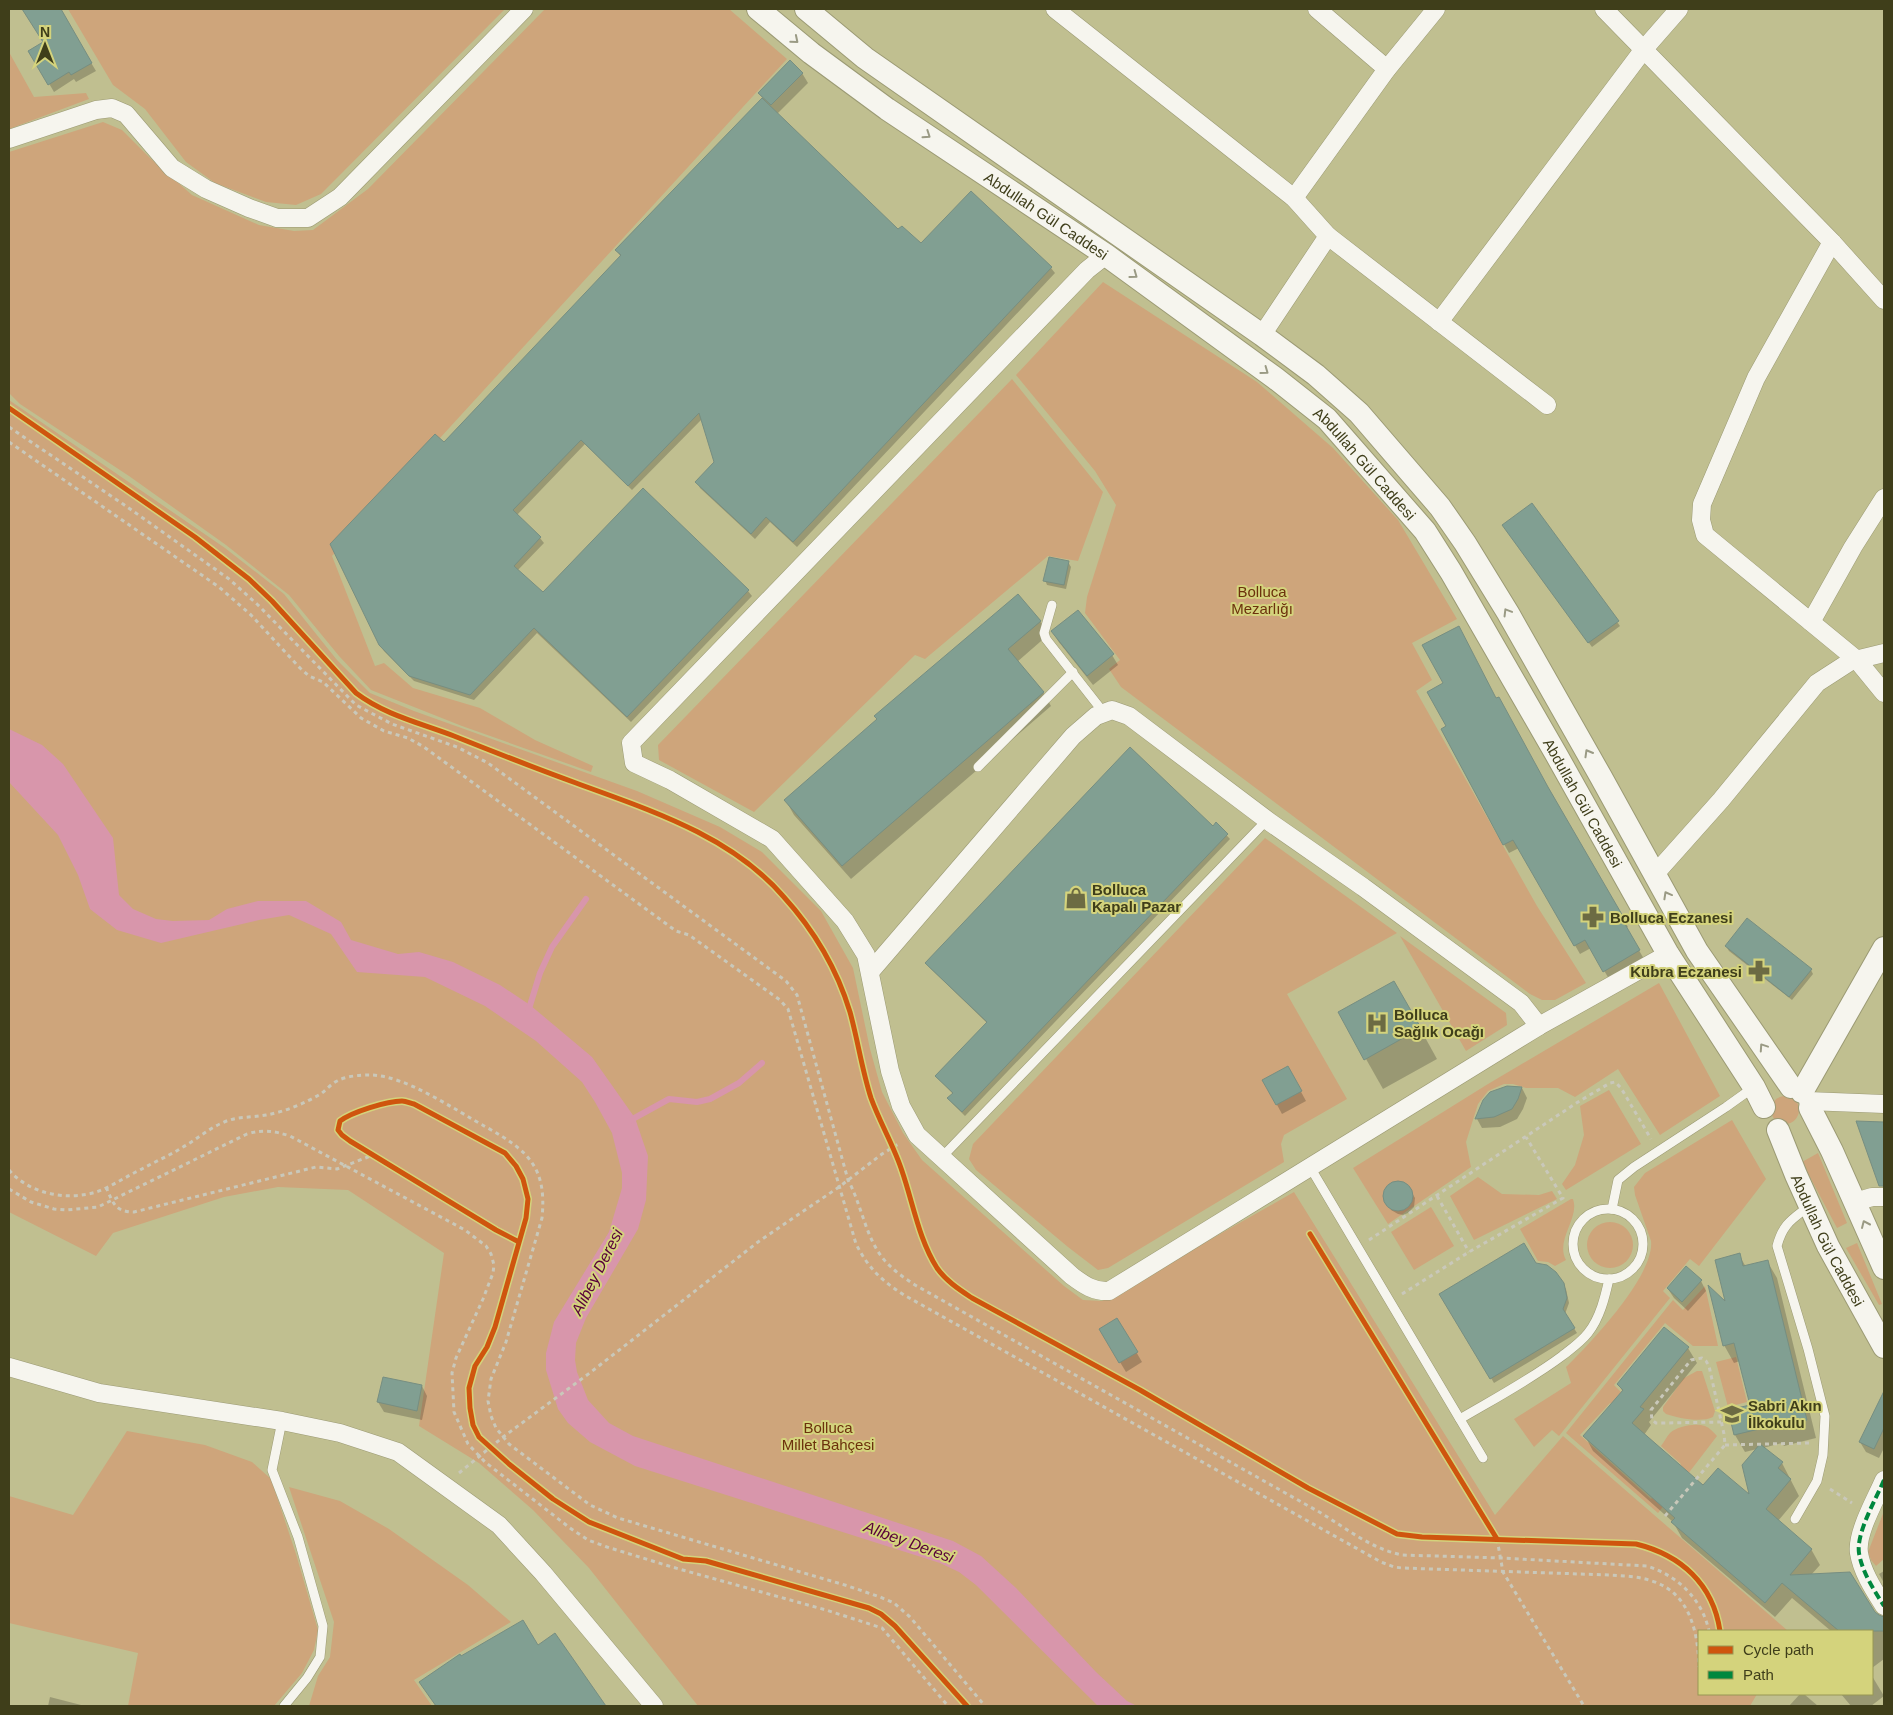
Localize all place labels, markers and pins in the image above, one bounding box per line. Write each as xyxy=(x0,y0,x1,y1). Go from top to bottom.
place label: Bolluca Kapalı Pazar xyxy=(1092,881,1181,915)
shop icon: Bolluca Kapalı Pazar xyxy=(1063,885,1089,911)
pharmacy icon: Bolluca Eczanesi xyxy=(1580,904,1606,930)
place label: Bolluca Eczanesi xyxy=(1610,909,1733,926)
pharmacy icon: Kübra Eczanesi xyxy=(1746,958,1772,984)
place label: Kübra Eczanesi xyxy=(1630,963,1742,980)
place label: Bolluca Sağlık Ocağı xyxy=(1394,1006,1484,1040)
hospital icon: Bolluca Sağlık Ocağı xyxy=(1364,1010,1390,1036)
place label: Sabri Akın İlkokulu xyxy=(1748,1397,1822,1431)
school or university icon: Sabri Akın İlkokulu xyxy=(1719,1401,1745,1427)

